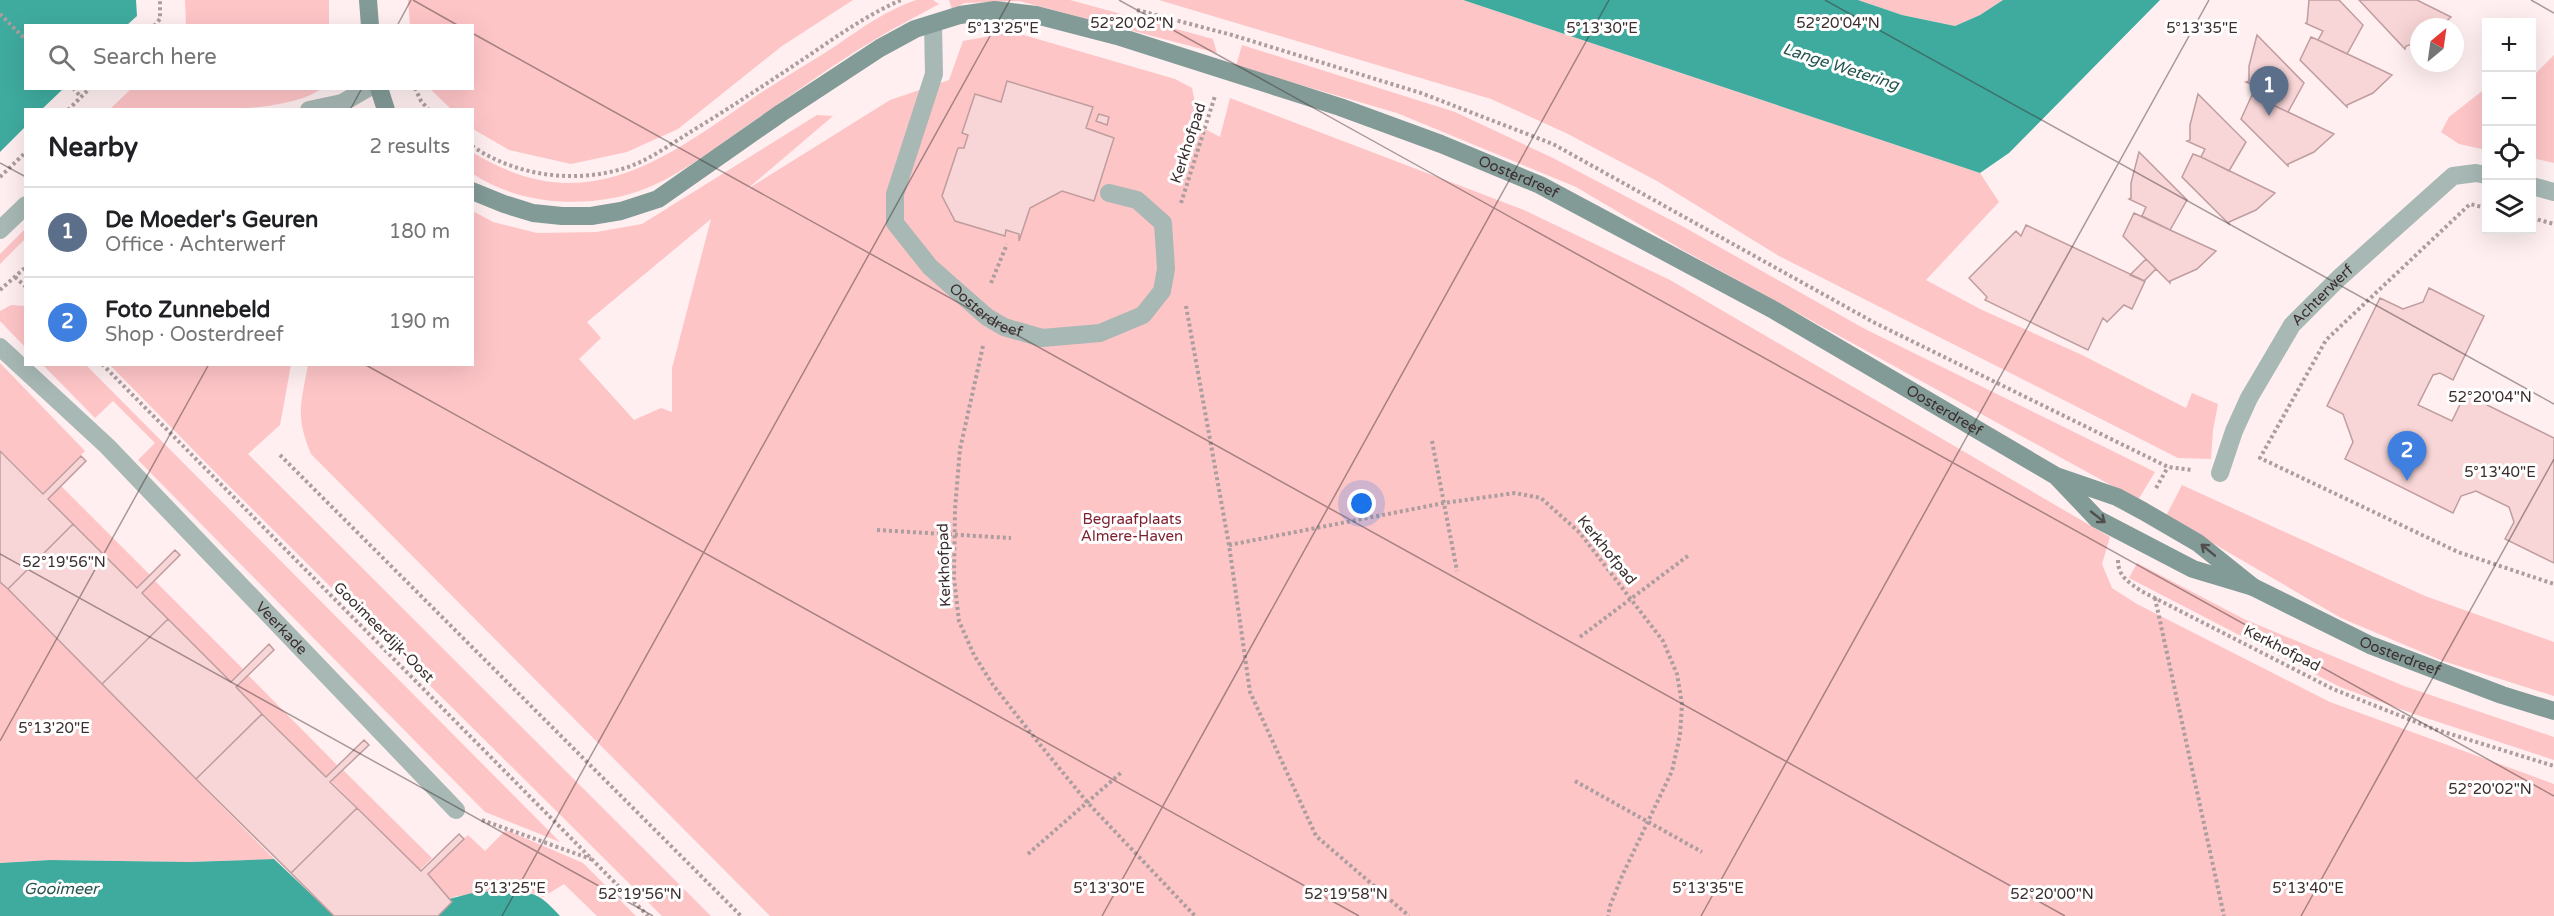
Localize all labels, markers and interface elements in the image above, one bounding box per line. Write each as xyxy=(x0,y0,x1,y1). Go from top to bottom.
text: 52°20'02"N xyxy=(1090,14,1174,32)
text: 52°20'04"N xyxy=(1796,14,1880,32)
north arrow xyxy=(2410,18,2464,72)
map controls xyxy=(2482,18,2536,234)
button: + xyxy=(2482,18,2536,72)
text: 5°13'25"E xyxy=(967,19,1039,37)
text: 5°13'30"E xyxy=(1566,19,1638,37)
text: 5°13'35"E xyxy=(2166,19,2238,37)
search box xyxy=(24,24,474,90)
water label: Lange Wetering xyxy=(1780,39,1902,95)
icon: search xyxy=(45,41,78,74)
text: Search here xyxy=(93,44,217,70)
pin: 1 xyxy=(2250,66,2288,116)
button: − xyxy=(2482,72,2536,126)
street label: Kerkhofpad xyxy=(1167,100,1209,186)
button: locate xyxy=(2482,126,2536,180)
text: Nearby xyxy=(48,132,138,163)
text: 2 results xyxy=(370,135,450,159)
street label: Oosterdreef xyxy=(1476,152,1562,202)
button: layers xyxy=(2482,180,2536,234)
text: De Moeder's Geuren xyxy=(105,207,318,233)
text: 1 xyxy=(61,220,74,244)
text: 180 m xyxy=(389,220,450,244)
text: Office · Achterwerf xyxy=(105,233,285,257)
street label: Achterwerf xyxy=(2288,260,2357,329)
street label: Oosterdreef xyxy=(946,279,1025,341)
text: Foto Zunnebeld xyxy=(105,297,271,323)
text: 2 xyxy=(61,310,74,334)
text: 190 m xyxy=(389,310,450,334)
text: Shop · Oosterdreef xyxy=(105,323,284,347)
street label: Oosterdreef xyxy=(1903,381,1986,440)
text: 52°20'04"N xyxy=(2448,388,2532,406)
pin: 2 xyxy=(2388,432,2426,481)
text: 5°13'40"E xyxy=(2464,463,2536,481)
your location xyxy=(1347,489,1376,518)
park label: Begraafplaats Almere-Haven xyxy=(1081,510,1183,545)
one-way arrow xyxy=(2089,511,2105,524)
street label: Kerkhofpad xyxy=(1574,512,1640,588)
street label: Kerkhofpad xyxy=(934,523,954,607)
one-way arrow xyxy=(2200,544,2216,557)
text: 52°19'56"N xyxy=(22,553,106,571)
street label: Gooimeerdijk-Oost xyxy=(330,578,438,686)
street label: Veerkade xyxy=(252,598,311,658)
street label: Kerkhofpad xyxy=(2241,621,2323,675)
street label: Oosterdreef xyxy=(2356,632,2443,680)
text: 5°13'20"E xyxy=(18,719,90,737)
text: 52°20'02"N xyxy=(2448,780,2532,798)
water label: Gooimeer xyxy=(24,879,100,899)
text: 5°13'25"E xyxy=(474,879,546,897)
text: 5°13'30"E xyxy=(1073,879,1145,897)
text: 5°13'35"E xyxy=(1672,879,1744,897)
text: 5°13'40"E xyxy=(2272,879,2344,897)
text: 52°19'56"N xyxy=(598,885,682,903)
text: 52°19'58"N xyxy=(1304,885,1388,903)
text: 52°20'00"N xyxy=(2010,885,2094,903)

